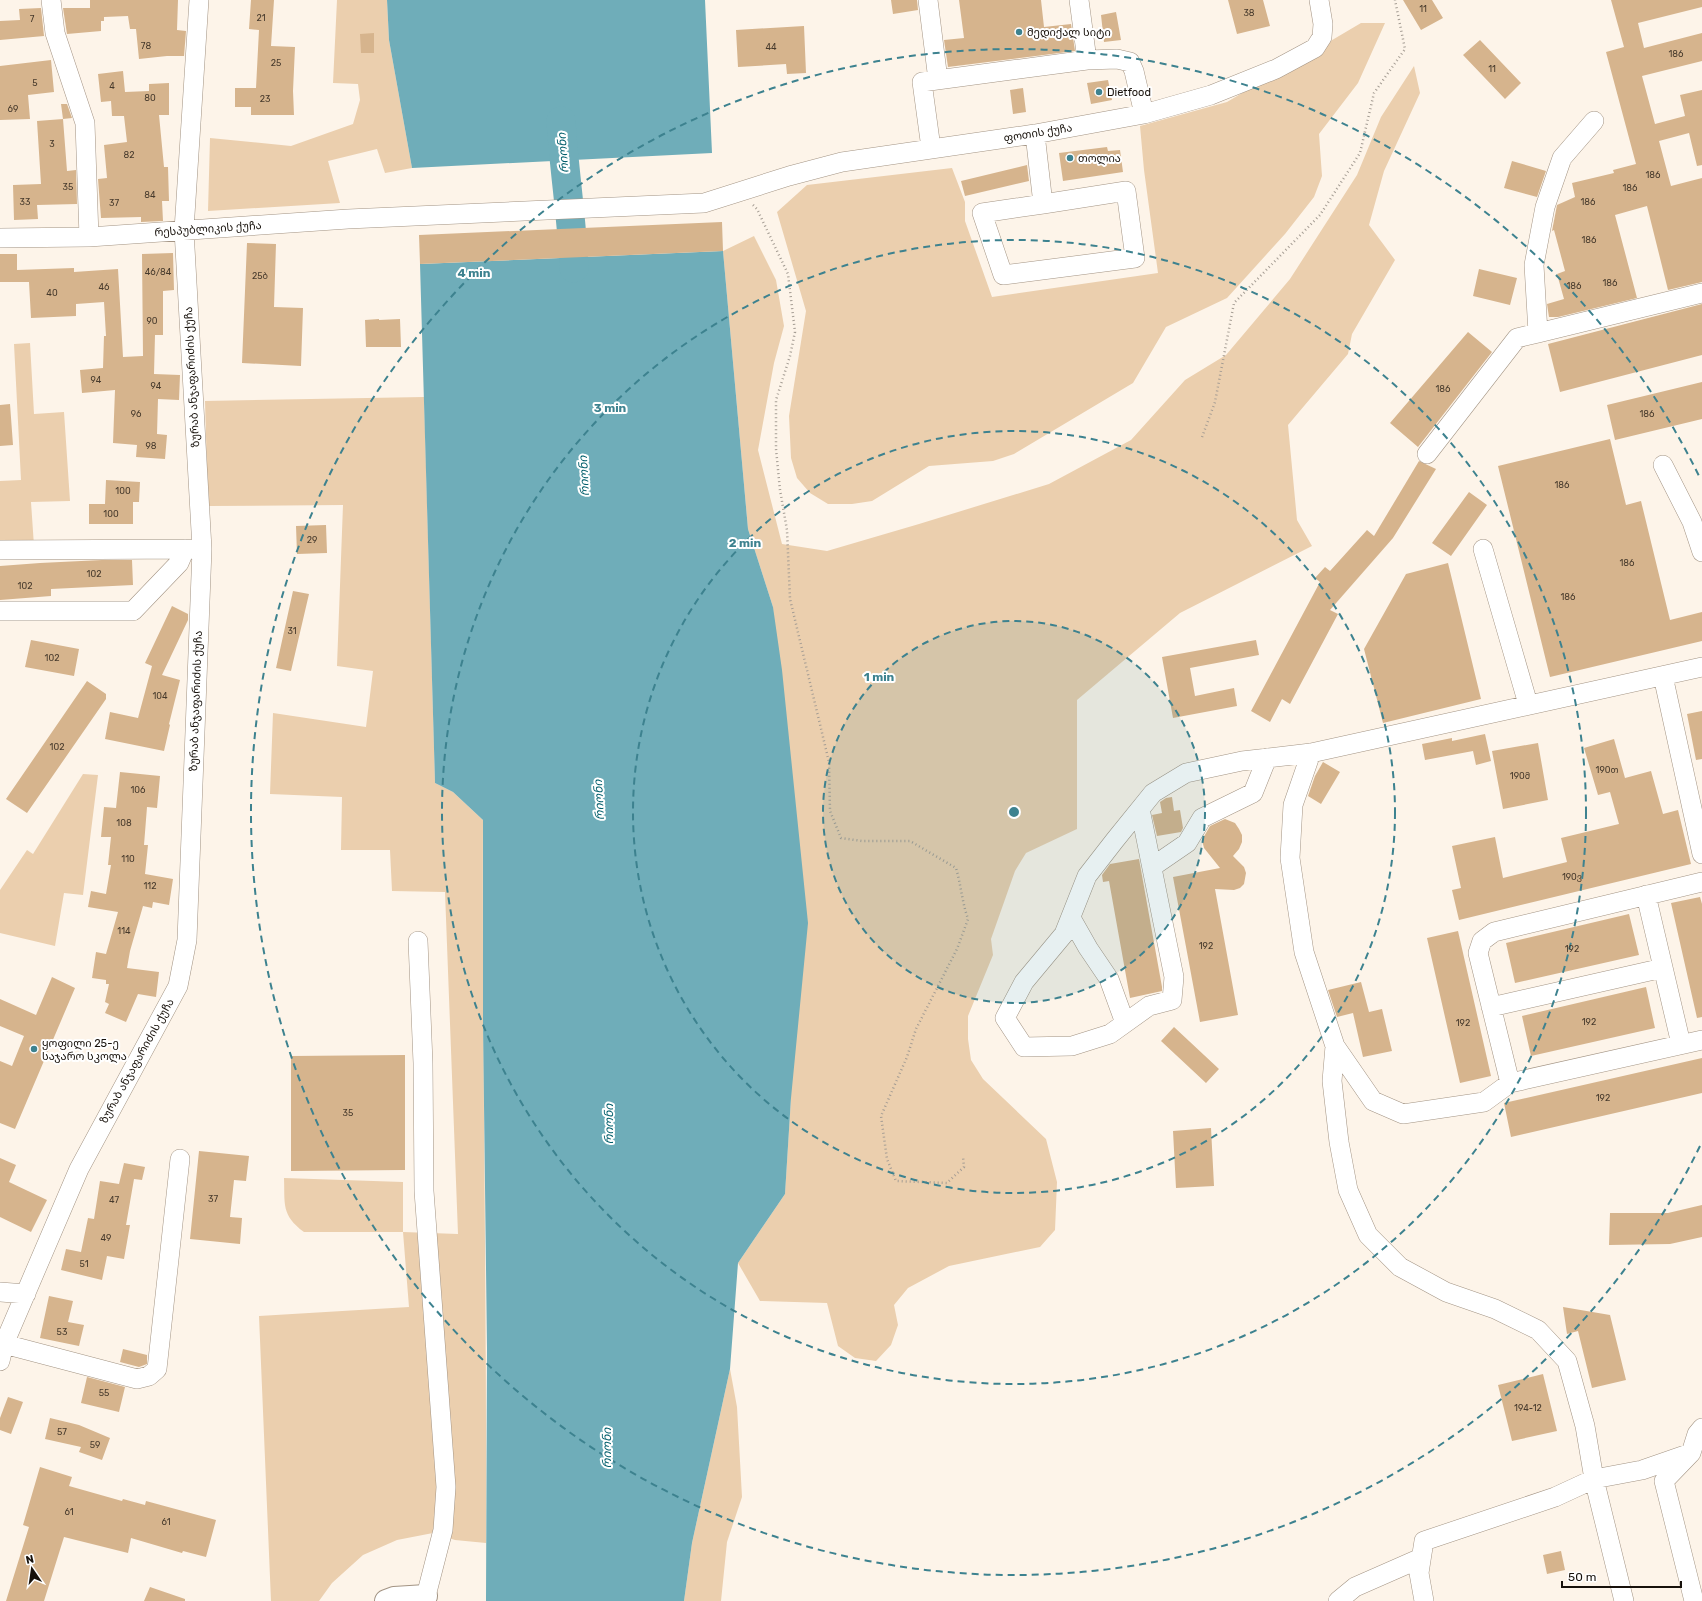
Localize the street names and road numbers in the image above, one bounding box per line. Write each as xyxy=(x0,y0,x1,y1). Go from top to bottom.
street label: ფოთის ქუჩა xyxy=(1003,121,1073,145)
street label: რესპუბლიკის ქუჩა xyxy=(154,219,262,239)
street label: ზურაბ ანჯაფარიძის ქუჩა xyxy=(182,306,202,448)
street label: ზურაბ ანჯაფარიძის ქუჩა xyxy=(187,630,205,772)
street label: ზურაბ ანჯაფარიძის ქუჩა xyxy=(97,996,177,1126)

